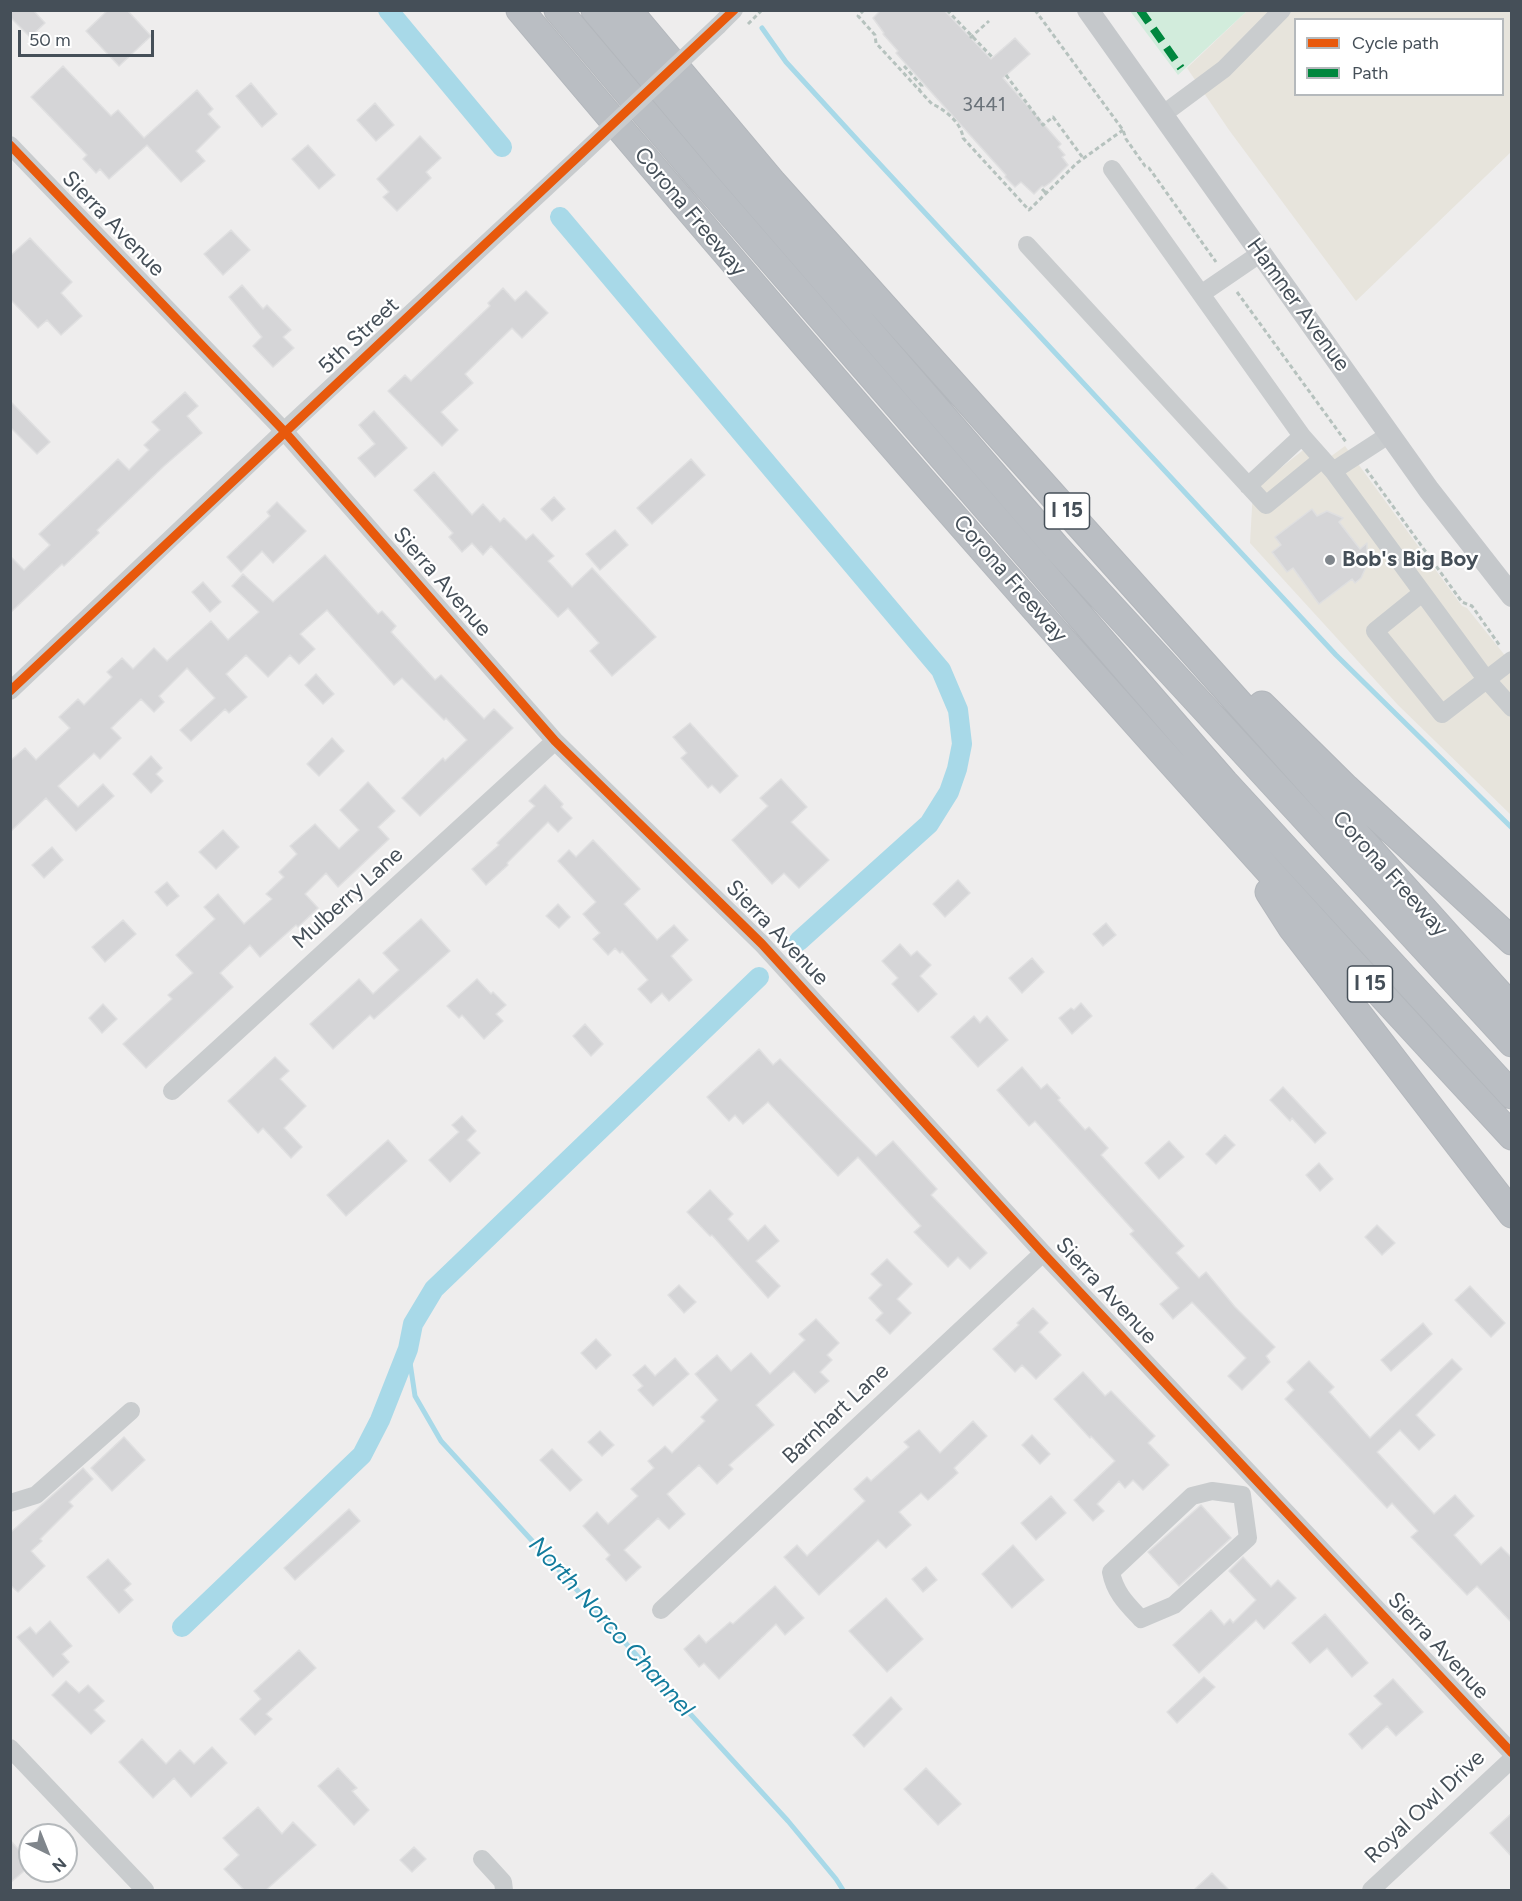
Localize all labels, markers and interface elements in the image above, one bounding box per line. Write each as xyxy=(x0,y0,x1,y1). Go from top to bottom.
scale bar xyxy=(21,18,158,56)
legend xyxy=(1294,18,1504,96)
text: 50 m xyxy=(29,29,71,51)
text: Cycle path xyxy=(1352,32,1439,54)
text: Path xyxy=(1352,62,1388,84)
house number: 3441 xyxy=(962,93,1006,117)
street label: Corona Freeway xyxy=(628,142,752,282)
street label: Sierra Avenue xyxy=(56,166,170,282)
street label: Hamner Avenue xyxy=(1241,233,1355,377)
street label: 5th Street xyxy=(313,292,405,380)
road number: I 15 xyxy=(1044,493,1090,529)
street label: Corona Freeway xyxy=(947,510,1073,648)
street label: Sierra Avenue xyxy=(387,522,497,642)
place label: Bob's Big Boy xyxy=(1342,547,1478,573)
marker: Bob's Big Boy xyxy=(1323,553,1337,567)
street label: Corona Freeway xyxy=(1327,806,1453,942)
street label: Mulberry Lane xyxy=(287,842,409,954)
street label: Sierra Avenue xyxy=(720,875,834,991)
road number: I 15 xyxy=(1348,966,1392,1002)
street label: Sierra Avenue xyxy=(1050,1232,1162,1350)
street label: Barnhart Lane xyxy=(777,1358,895,1470)
water label: North Norco Channel xyxy=(522,1531,700,1723)
street label: Sierra Avenue xyxy=(1382,1587,1494,1705)
street label: Royal Owl Drive xyxy=(1359,1745,1491,1869)
north arrow xyxy=(18,1823,78,1883)
text: N xyxy=(48,1854,70,1876)

